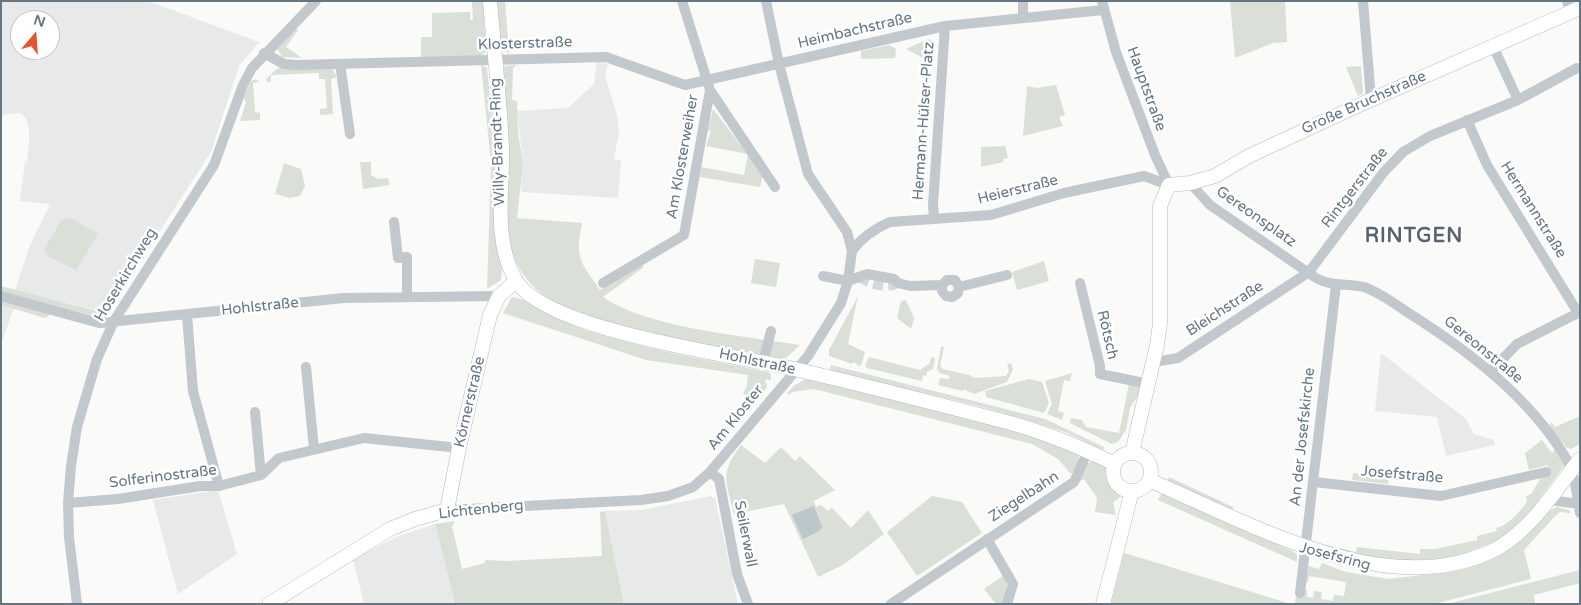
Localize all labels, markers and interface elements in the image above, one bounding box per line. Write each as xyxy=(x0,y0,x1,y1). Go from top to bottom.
street label: Heimbachstraße xyxy=(796,9,914,53)
north arrow xyxy=(10,10,60,60)
text: N xyxy=(32,11,47,31)
street label: Klosterstraße xyxy=(477,33,573,55)
street label: Hermann-Hülser-Platz xyxy=(909,41,939,201)
street label: Hauptstraße xyxy=(1122,44,1170,134)
street label: Große Bruchstraße xyxy=(1299,67,1429,139)
street label: Willy-Brandt-Ring xyxy=(487,78,509,206)
street label: Am Klosterweiher xyxy=(663,93,703,221)
street label: Rintgerstraße xyxy=(1318,144,1392,232)
street label: Hermannstraße xyxy=(1496,158,1570,262)
street label: Heierstraße xyxy=(976,171,1060,209)
street label: Gereonsplatz xyxy=(1212,183,1300,251)
street label: Hoserkirchweg xyxy=(91,225,161,325)
district label: RINTGEN xyxy=(1364,225,1464,249)
street label: Bleichstraße xyxy=(1183,277,1267,341)
street label: Hohlstraße xyxy=(220,294,300,320)
street label: Rötsch xyxy=(1093,309,1121,361)
street label: Gereonstraße xyxy=(1440,313,1526,387)
street label: Hohlstraße xyxy=(717,345,797,379)
street label: Körnerstraße xyxy=(451,355,489,449)
street label: An der Josefskirche xyxy=(1287,367,1319,507)
street label: Am Kloster xyxy=(704,382,768,454)
street label: Solferinostraße xyxy=(108,461,218,493)
street label: Josefstraße xyxy=(1360,462,1444,488)
street label: Ziegelbahn xyxy=(986,468,1062,526)
street label: Lichtenberg xyxy=(438,497,524,523)
street label: Seilerwall xyxy=(730,499,760,569)
street label: Josefsring xyxy=(1298,539,1372,575)

